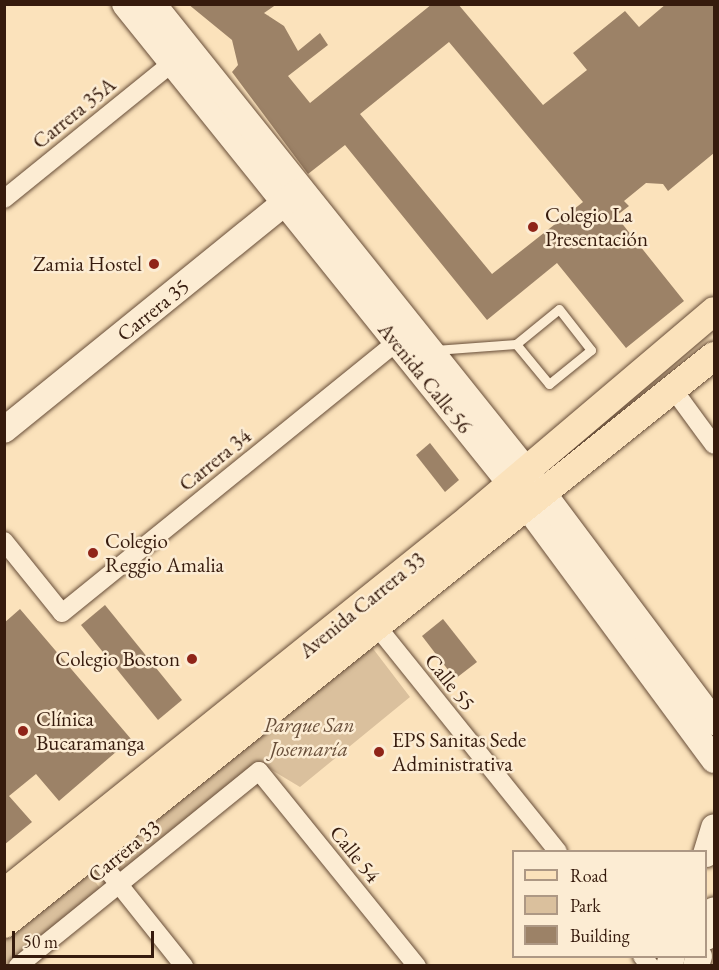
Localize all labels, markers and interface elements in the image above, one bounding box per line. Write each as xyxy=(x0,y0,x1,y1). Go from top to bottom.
street label: Carrera 35A xyxy=(27,72,121,154)
place label: Colegio La Presentación xyxy=(545,202,648,252)
marker: Colegio La Presentación xyxy=(526,220,540,234)
place label: Zamia Hostel xyxy=(33,251,142,277)
marker: Zamia Hostel xyxy=(147,257,161,271)
street label: Carrera 35 xyxy=(112,273,194,347)
street label: Avenida Calle 56 xyxy=(373,318,477,438)
street label: Carrera 34 xyxy=(174,423,256,497)
place label: Colegio Reggio Amalia xyxy=(105,528,224,578)
marker: Colegio Reggio Amalia xyxy=(86,546,100,560)
street label: Avenida Carrera 33 xyxy=(294,547,430,663)
place label: Colegio Boston xyxy=(55,646,180,672)
street label: Calle 55 xyxy=(419,648,481,716)
marker: Colegio Boston xyxy=(185,652,199,666)
place label: Clínica Bucaramanga xyxy=(36,706,145,756)
park label: Parque San Josemaría xyxy=(263,712,355,762)
marker: Clínica Bucaramanga xyxy=(14,722,32,740)
place label: EPS Sanitas Sede Administrativa xyxy=(392,727,526,777)
marker: EPS Sanitas Sede Administrativa xyxy=(370,743,388,761)
street label: Carrera 33 xyxy=(83,814,165,888)
street label: Calle 54 xyxy=(324,820,386,888)
legend xyxy=(512,850,707,958)
text: Road xyxy=(570,864,608,887)
text: Park xyxy=(570,894,601,917)
scale bar xyxy=(15,919,158,957)
text: Building xyxy=(570,924,630,947)
text: 50 m xyxy=(23,930,58,953)

